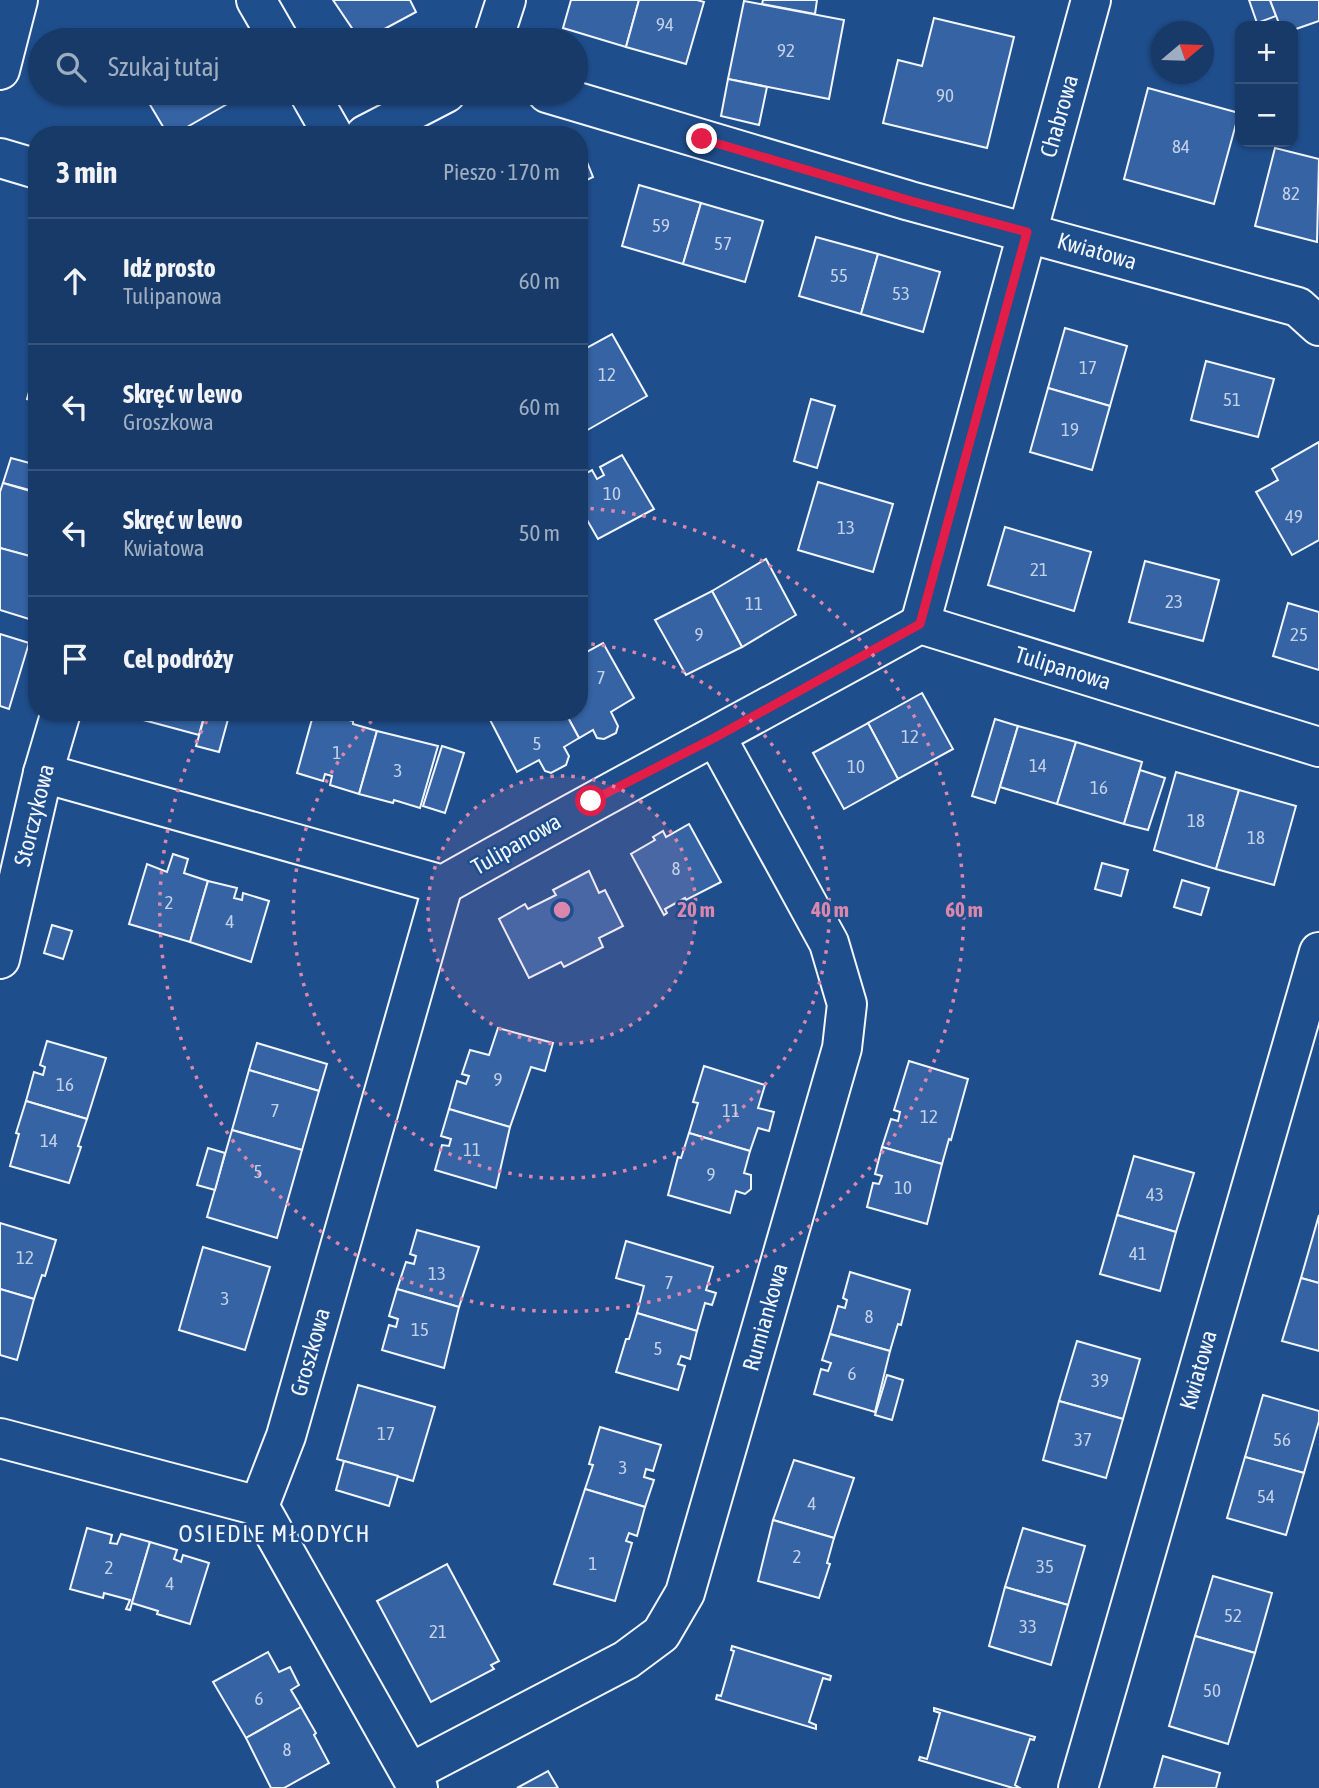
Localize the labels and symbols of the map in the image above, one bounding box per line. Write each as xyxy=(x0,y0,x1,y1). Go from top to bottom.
house number: 94 xyxy=(656,13,674,35)
north arrow xyxy=(1151,21,1214,84)
house number: 92 xyxy=(777,39,795,61)
street label: Chabrowa xyxy=(1035,72,1083,160)
house number: 90 xyxy=(936,84,954,106)
route end xyxy=(686,123,717,154)
house number: 84 xyxy=(1172,135,1190,157)
house number: 82 xyxy=(1282,182,1300,204)
house number: 59 xyxy=(652,214,670,236)
street label: Kwiatowa xyxy=(1054,227,1140,275)
house number: 57 xyxy=(714,232,732,254)
house number: 55 xyxy=(830,264,848,286)
house number: 53 xyxy=(892,282,910,304)
house number: 17 xyxy=(1079,356,1097,378)
house number: 12 xyxy=(598,363,616,385)
house number: 51 xyxy=(1223,388,1241,410)
house number: 19 xyxy=(1061,418,1079,440)
house number: 10 xyxy=(603,482,621,504)
house number: 49 xyxy=(1285,505,1303,527)
house number: 13 xyxy=(837,516,855,538)
house number: 21 xyxy=(1030,558,1048,580)
house number: 23 xyxy=(1165,590,1183,612)
house number: 11 xyxy=(745,592,763,614)
house number: 9 xyxy=(695,623,704,645)
house number: 25 xyxy=(1290,623,1308,645)
street label: Tulipanowa xyxy=(1012,641,1114,695)
house number: 7 xyxy=(597,666,605,688)
house number: 12 xyxy=(901,725,919,747)
house number: 5 xyxy=(533,732,541,754)
house number: 1 xyxy=(333,741,341,763)
house number: 14 xyxy=(1029,754,1047,776)
house number: 10 xyxy=(847,755,865,777)
house number: 3 xyxy=(394,759,402,781)
street label: Storczykowa xyxy=(9,761,59,869)
house number: 16 xyxy=(1090,776,1108,798)
route start xyxy=(575,785,606,816)
street label: Tulipanowa xyxy=(467,808,565,880)
house number: 18 xyxy=(1187,809,1205,831)
house number: 18 xyxy=(1247,826,1265,848)
house number: 8 xyxy=(672,857,681,879)
house number: 2 xyxy=(165,891,173,913)
text: 20 m xyxy=(677,897,715,921)
text: 40 m xyxy=(810,897,849,921)
text: 60 m xyxy=(945,897,983,921)
centre of rings xyxy=(550,898,574,922)
house number: 4 xyxy=(226,910,235,932)
house number: 9 xyxy=(494,1068,503,1090)
house number: 16 xyxy=(56,1073,74,1095)
house number: 7 xyxy=(271,1099,279,1121)
house number: 11 xyxy=(722,1099,740,1121)
house number: 12 xyxy=(920,1105,938,1127)
house number: 14 xyxy=(40,1129,58,1151)
house number: 11 xyxy=(463,1138,481,1160)
house number: 5 xyxy=(254,1160,262,1182)
house number: 9 xyxy=(707,1163,716,1185)
house number: 10 xyxy=(894,1176,912,1198)
house number: 43 xyxy=(1146,1183,1164,1205)
house number: 41 xyxy=(1129,1242,1147,1264)
house number: 12 xyxy=(16,1246,34,1268)
street label: Rumiankowa xyxy=(737,1260,793,1374)
house number: 13 xyxy=(428,1262,446,1284)
house number: 7 xyxy=(665,1271,673,1293)
house number: 3 xyxy=(221,1287,229,1309)
street label: Groszkowa xyxy=(285,1305,335,1399)
house number: 8 xyxy=(865,1305,874,1327)
house number: 15 xyxy=(411,1318,429,1340)
street label: Kwiatowa xyxy=(1174,1327,1222,1413)
house number: 5 xyxy=(654,1337,662,1359)
house number: 6 xyxy=(848,1362,857,1384)
house number: 39 xyxy=(1091,1369,1109,1391)
house number: 17 xyxy=(377,1422,395,1444)
house number: 37 xyxy=(1074,1428,1092,1450)
house number: 56 xyxy=(1273,1428,1291,1450)
house number: 3 xyxy=(619,1456,627,1478)
house number: 54 xyxy=(1257,1485,1275,1507)
house number: 4 xyxy=(808,1492,817,1514)
district label: OSIEDLE MŁODYCH xyxy=(178,1520,372,1547)
house number: 2 xyxy=(793,1545,801,1567)
house number: 1 xyxy=(589,1552,597,1574)
house number: 35 xyxy=(1036,1555,1054,1577)
house number: 2 xyxy=(105,1556,113,1578)
house number: 4 xyxy=(166,1572,175,1594)
house number: 52 xyxy=(1224,1604,1242,1626)
house number: 33 xyxy=(1019,1615,1037,1637)
house number: 21 xyxy=(429,1620,447,1642)
house number: 50 xyxy=(1203,1679,1221,1701)
house number: 6 xyxy=(255,1687,264,1709)
house number: 8 xyxy=(283,1738,292,1760)

